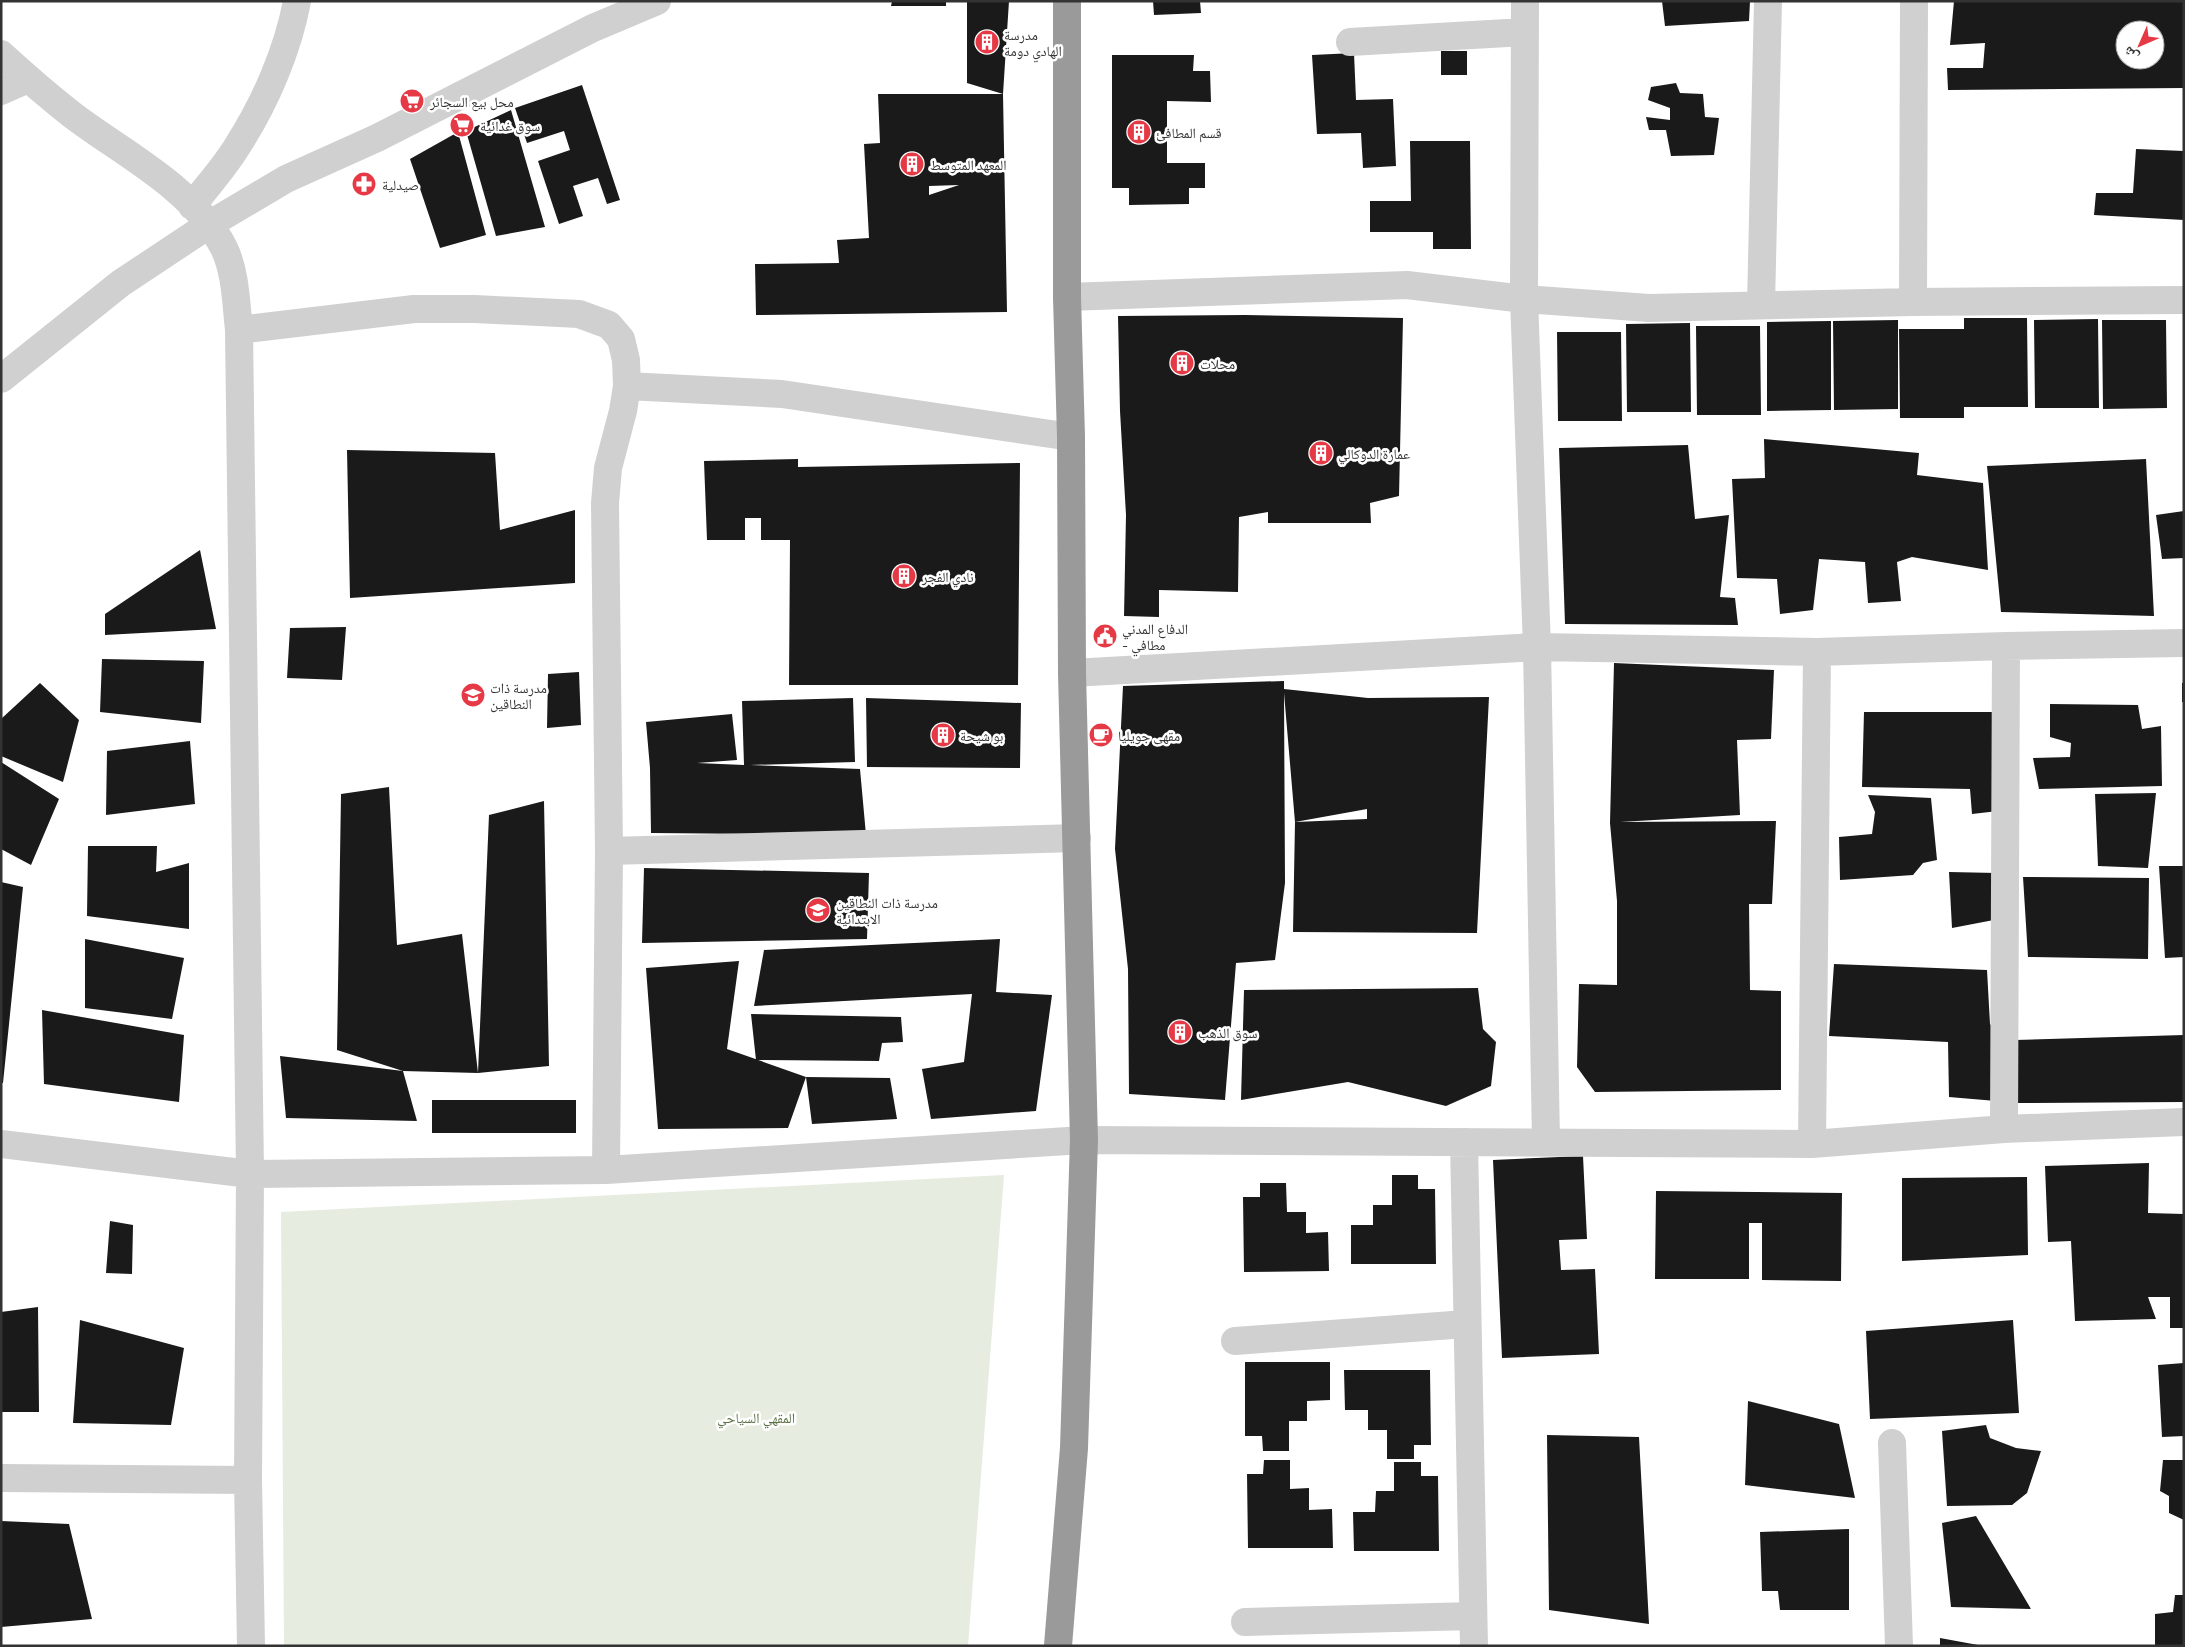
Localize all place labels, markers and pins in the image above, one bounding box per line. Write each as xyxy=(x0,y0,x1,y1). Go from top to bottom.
place label: مدرسة الهادي دومة xyxy=(1004,24,1062,62)
building icon: مدرسة الهادي دومة xyxy=(974,29,1000,55)
supermarket icon: محل بيع السجائر xyxy=(399,88,425,114)
place label: محل بيع السجائر xyxy=(429,91,514,112)
supermarket icon: سوق غدائية xyxy=(449,112,475,138)
place label: سوق غدائية xyxy=(480,115,540,136)
building icon: قسم المطافئ xyxy=(1126,119,1152,145)
place label: قسم المطافئ xyxy=(1156,122,1222,143)
building icon: المعهد المتوسط xyxy=(899,151,925,177)
place label: المعهد المتوسط xyxy=(930,154,1007,175)
pharmacy icon: صيدلية xyxy=(351,171,377,197)
place label: صيدلية xyxy=(382,174,419,195)
building icon: محلات xyxy=(1169,350,1195,376)
place label: محلات xyxy=(1200,353,1235,374)
building icon: عمارة الدوكالي xyxy=(1308,440,1334,466)
place label: عمارة الدوكالي xyxy=(1338,443,1410,465)
building icon: نادي الفجر xyxy=(891,563,917,589)
place label: نادي الفجر xyxy=(921,566,974,588)
place label: الدفاع المدني - مطافي xyxy=(1122,618,1188,656)
public building icon: الدفاع المدني - مطافي xyxy=(1092,623,1118,649)
place label: مدرسة ذات النطاقين xyxy=(490,677,547,714)
school or university icon: مدرسة ذات النطاقين xyxy=(460,682,486,708)
building icon: بو شيحة xyxy=(930,722,956,748)
cafe icon: مقهى جويليا xyxy=(1088,722,1114,748)
place label: بو شيحة xyxy=(960,725,1004,746)
place label: مقهى جويليا xyxy=(1118,725,1180,746)
place label: مدرسة ذات النطاقين الابتدائية xyxy=(836,892,938,929)
school or university icon: مدرسة ذات النطاقين الابتدائية xyxy=(805,897,831,923)
building icon: سوق الذهب xyxy=(1167,1019,1193,1045)
place label: سوق الذهب xyxy=(1198,1022,1257,1043)

